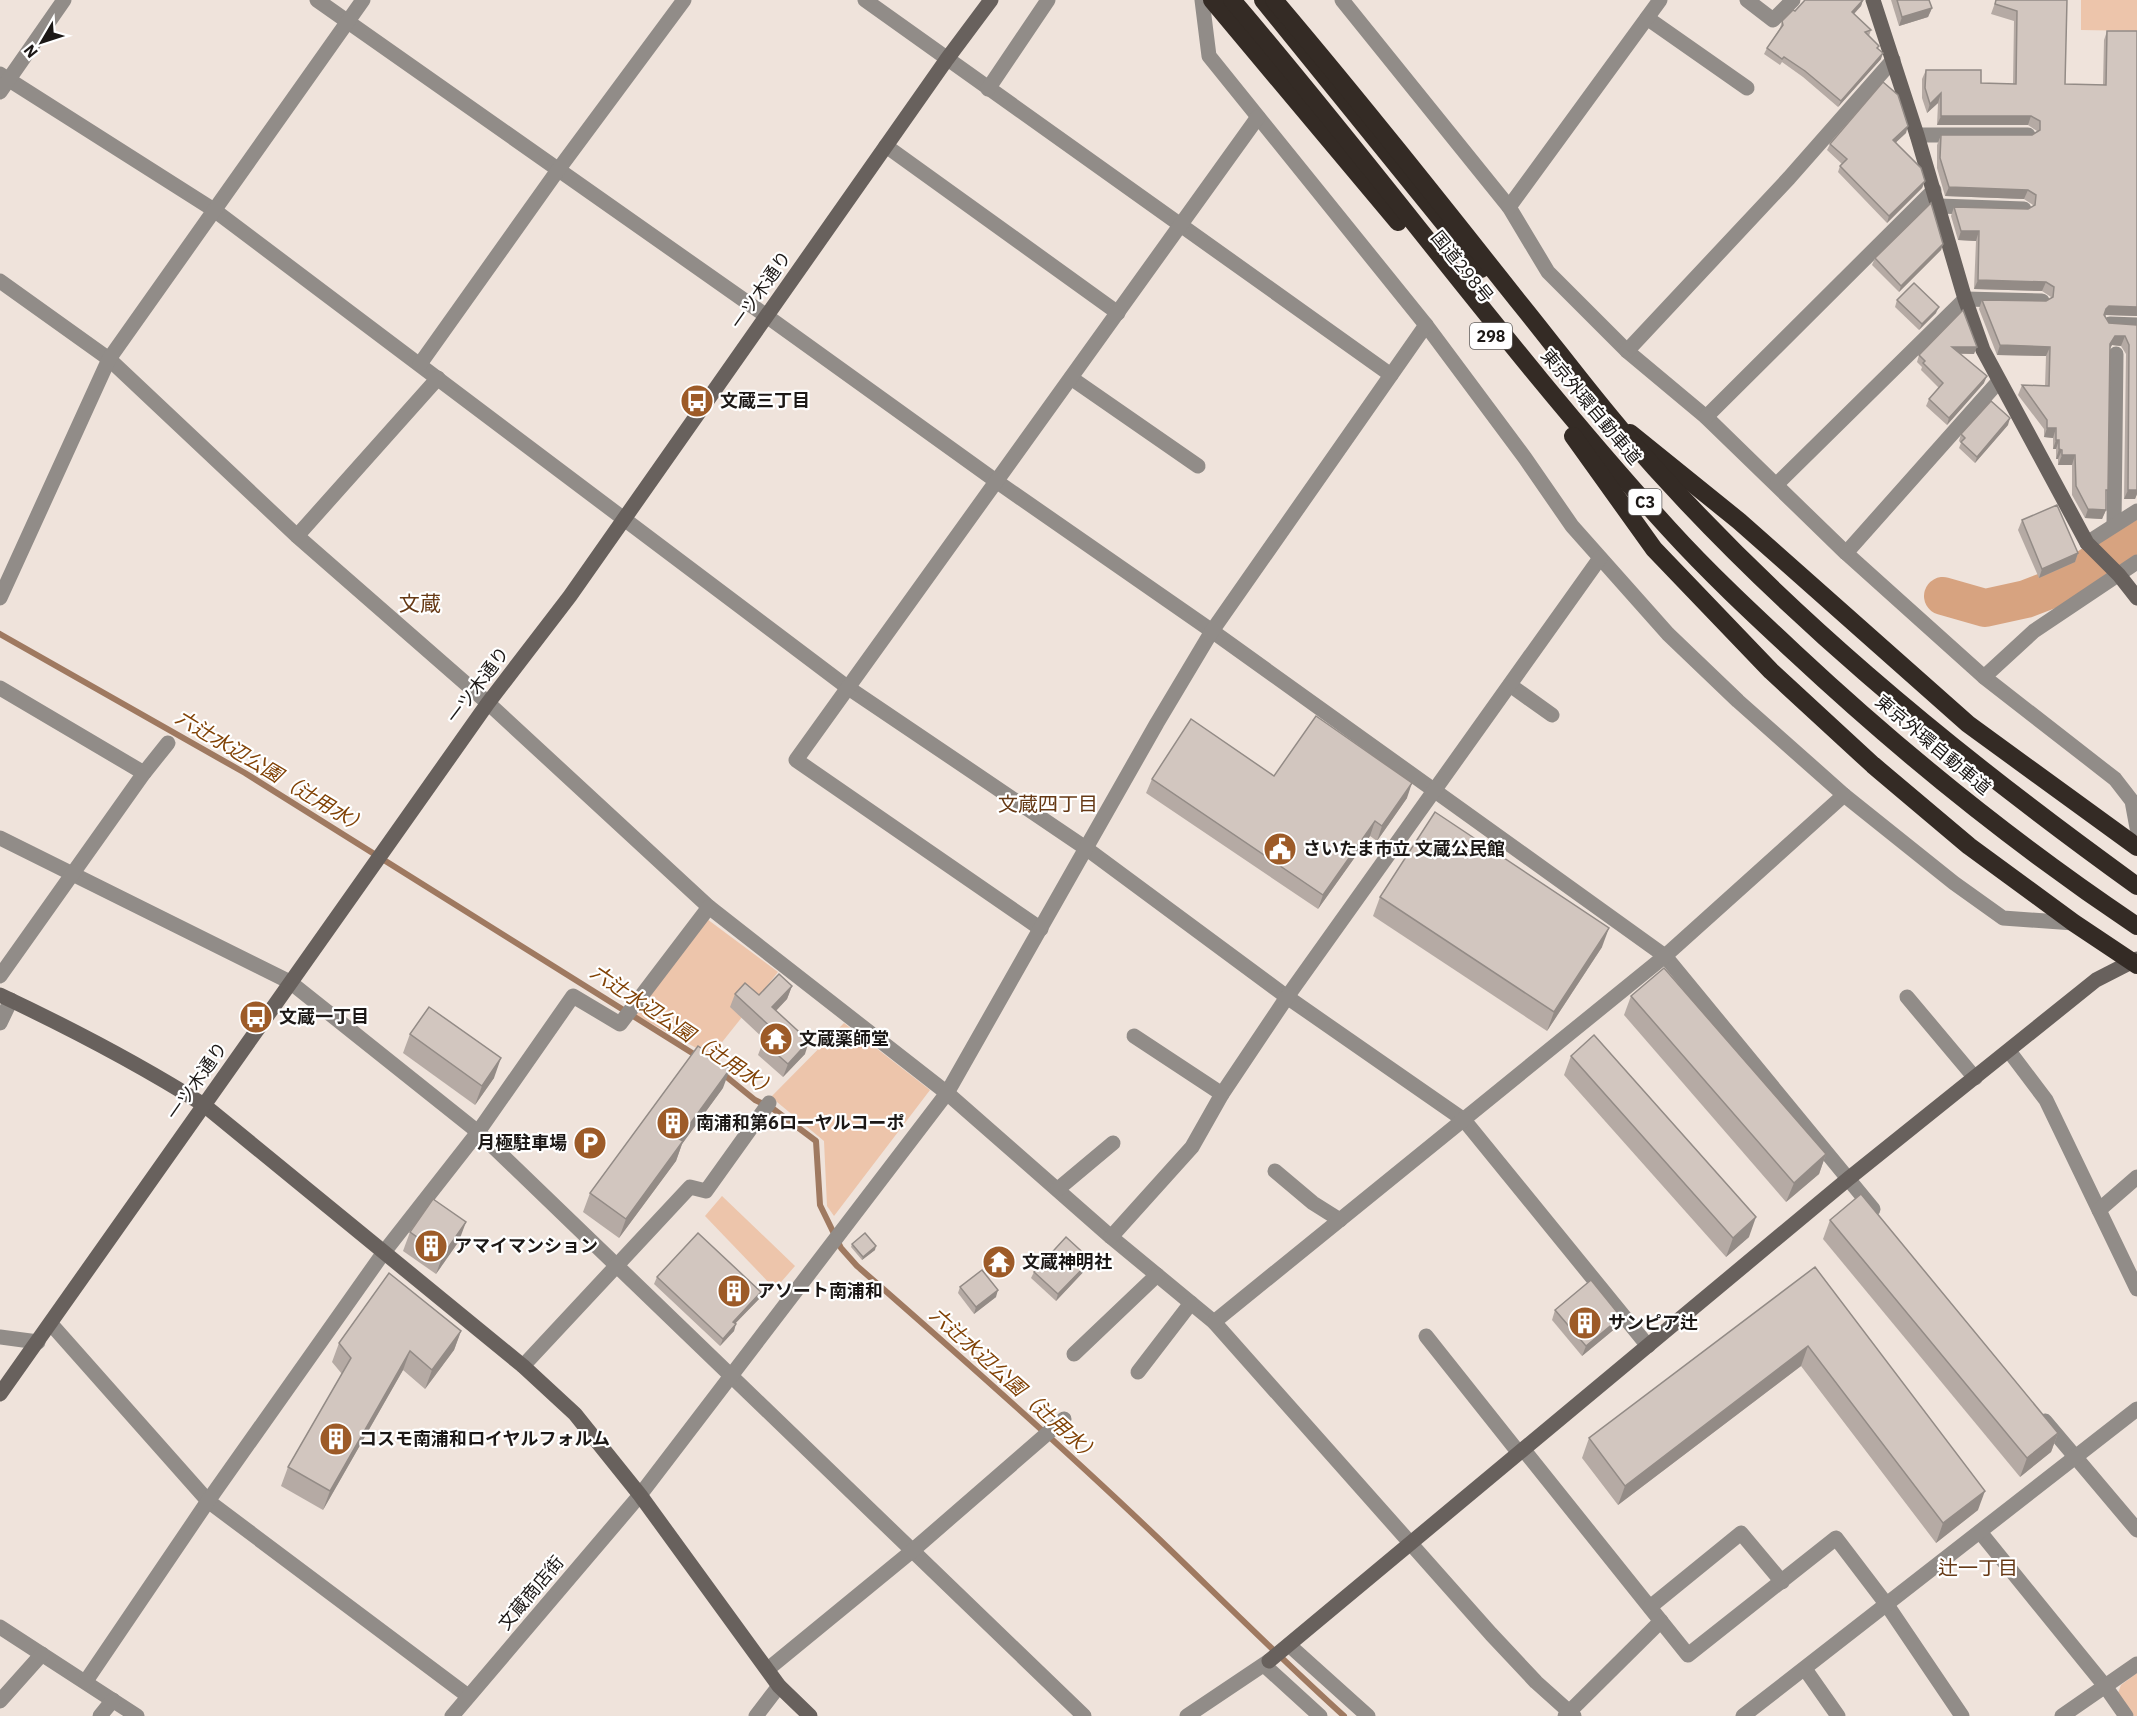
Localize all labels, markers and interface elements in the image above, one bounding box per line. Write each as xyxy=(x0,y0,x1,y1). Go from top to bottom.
north arrow xyxy=(12,12,72,72)
text: N xyxy=(19,41,42,62)
street label: 国道298号 xyxy=(1426,226,1499,307)
street label: 一ツ木通り xyxy=(725,246,796,333)
road number: 298 xyxy=(1470,323,1512,349)
street label: 東京外環自動車道 xyxy=(1536,344,1646,469)
bus stop icon: 文蔵三丁目 xyxy=(679,383,715,419)
place label: 文蔵三丁目 xyxy=(720,389,810,412)
road number: C3 xyxy=(1628,489,1662,515)
district label: 文蔵 xyxy=(399,589,441,617)
street label: 一ツ木通り xyxy=(441,642,514,728)
street label: 東京外環自動車道 xyxy=(1871,690,1996,800)
water label: 六辻水辺公園（辻用水） xyxy=(171,703,373,840)
district label: 文蔵四丁目 xyxy=(998,790,1098,817)
public building icon: さいたま市立 文蔵公民館 xyxy=(1262,831,1298,867)
place label: さいたま市立 文蔵公民館 xyxy=(1303,837,1505,860)
water label: 六辻水辺公園（辻用水） xyxy=(586,958,783,1103)
bus stop icon: 文蔵一丁目 xyxy=(238,999,274,1035)
place label: 文蔵一丁目 xyxy=(279,1005,369,1028)
temple icon: 文蔵薬師堂 xyxy=(758,1021,794,1057)
place label: 文蔵薬師堂 xyxy=(799,1027,889,1050)
street label: 一ツ木通り xyxy=(161,1037,232,1124)
building icon: 南浦和第6ローヤルコーポ xyxy=(655,1105,691,1141)
place label: 南浦和第6ローヤルコーポ xyxy=(696,1111,904,1134)
parking icon: 月極駐車場 xyxy=(572,1125,608,1161)
place label: 月極駐車場 xyxy=(477,1131,567,1154)
building icon: アマイマンション xyxy=(413,1228,449,1264)
place label: アマイマンション xyxy=(454,1234,598,1257)
temple icon: 文蔵神明社 xyxy=(981,1244,1017,1280)
place label: 文蔵神明社 xyxy=(1022,1250,1112,1273)
building icon: アソート南浦和 xyxy=(716,1273,752,1309)
place label: アソート南浦和 xyxy=(757,1279,883,1302)
water label: 六辻水辺公園（辻用水） xyxy=(925,1301,1106,1468)
building icon: サンピア辻 xyxy=(1567,1305,1603,1341)
place label: サンピア辻 xyxy=(1608,1311,1698,1334)
building icon: コスモ南浦和ロイヤルフォルム xyxy=(318,1421,354,1457)
place label: コスモ南浦和ロイヤルフォルム xyxy=(359,1427,610,1450)
street label: 文蔵商店街 xyxy=(493,1551,568,1635)
district label: 辻一丁目 xyxy=(1938,1554,2018,1581)

